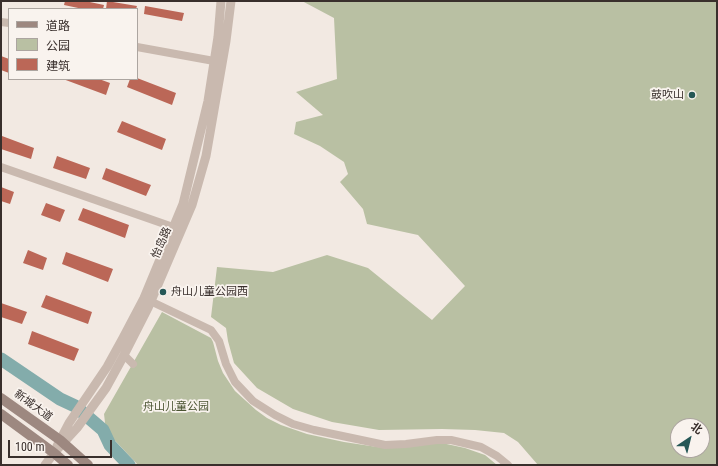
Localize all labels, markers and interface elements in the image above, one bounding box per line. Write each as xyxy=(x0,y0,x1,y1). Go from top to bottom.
legend xyxy=(8,8,138,80)
text: 道路 xyxy=(46,19,70,33)
text: 公园 xyxy=(46,39,70,53)
text: 建筑 xyxy=(46,59,70,73)
place label: 鼓吹山 xyxy=(651,88,684,102)
marker: 鼓吹山 xyxy=(687,90,697,100)
street label: 怡岛路 xyxy=(149,225,175,261)
place label: 舟山儿童公园西 xyxy=(171,285,248,299)
marker: 舟山儿童公园西 xyxy=(158,287,168,297)
street label: 新城大道 xyxy=(11,388,55,424)
park label: 舟山儿童公园 xyxy=(143,400,209,414)
north arrow xyxy=(670,418,710,458)
text: 北 xyxy=(688,420,705,437)
scale bar xyxy=(10,432,114,458)
text: 100 m xyxy=(15,440,45,454)

